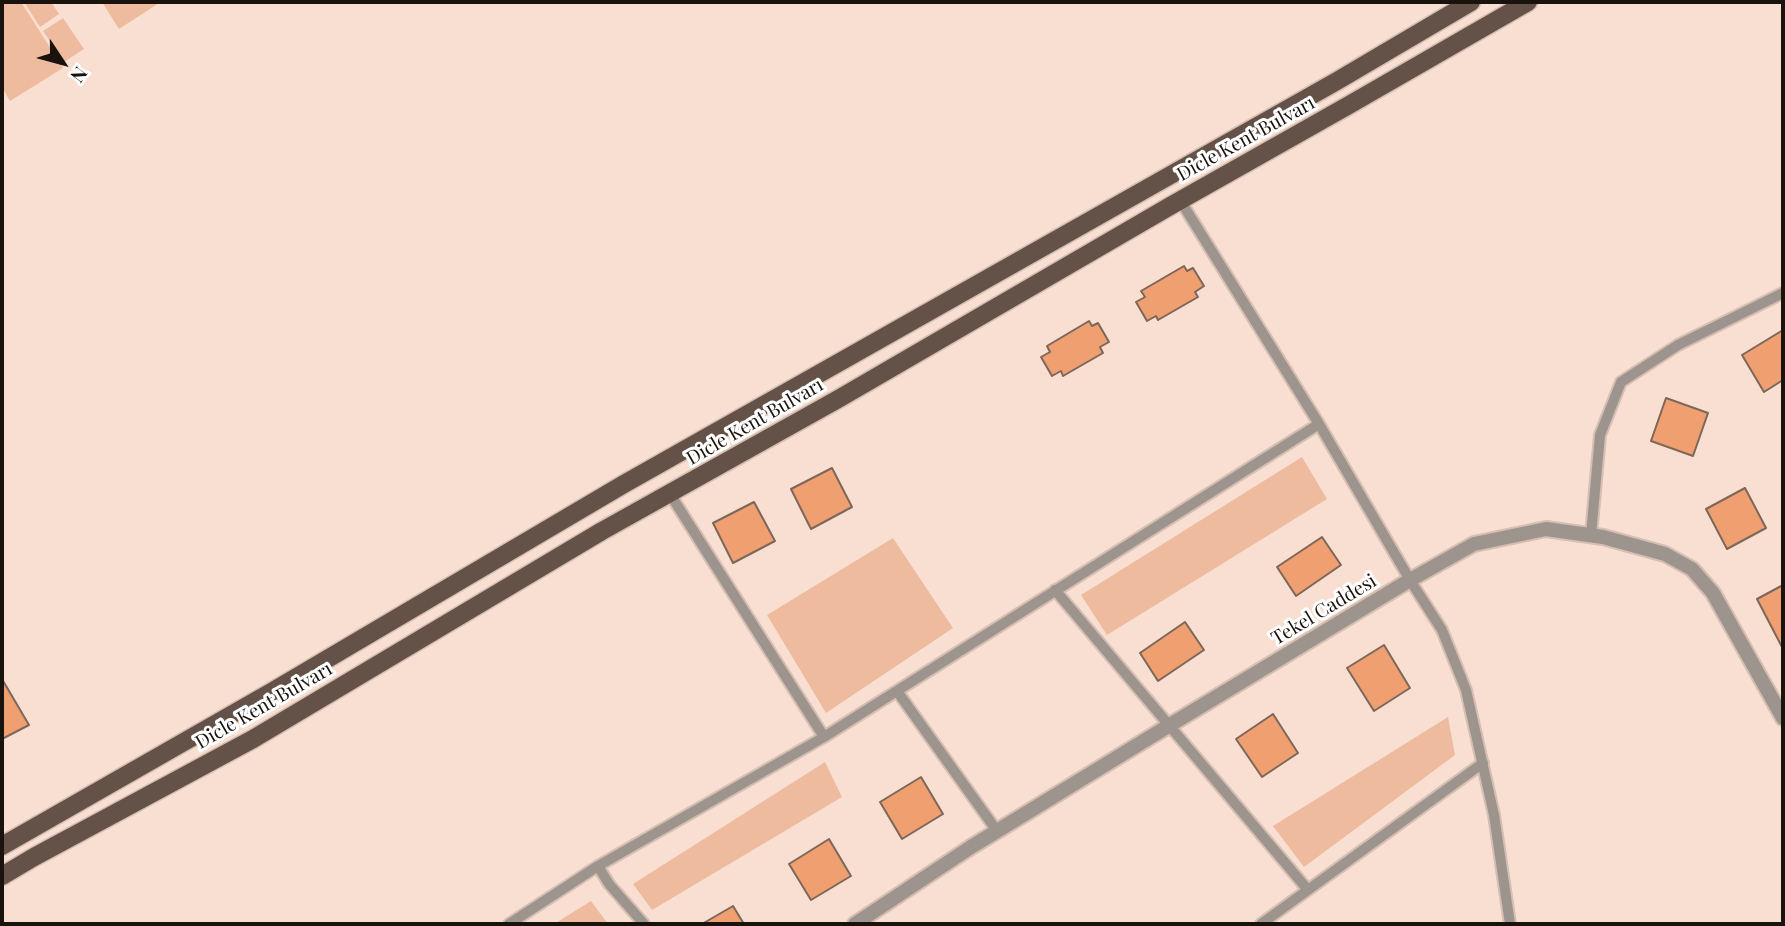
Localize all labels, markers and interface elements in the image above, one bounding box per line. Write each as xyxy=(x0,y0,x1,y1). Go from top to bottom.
north arrow xyxy=(28,28,98,98)
text: N xyxy=(65,62,95,89)
street label: Dicle Kent Bulvarı xyxy=(1173,92,1319,186)
street label: Dicle Kent Bulvarı xyxy=(683,374,827,470)
street label: Tekel Caddesi xyxy=(1267,570,1381,650)
street label: Dicle Kent Bulvarı xyxy=(192,658,336,754)

